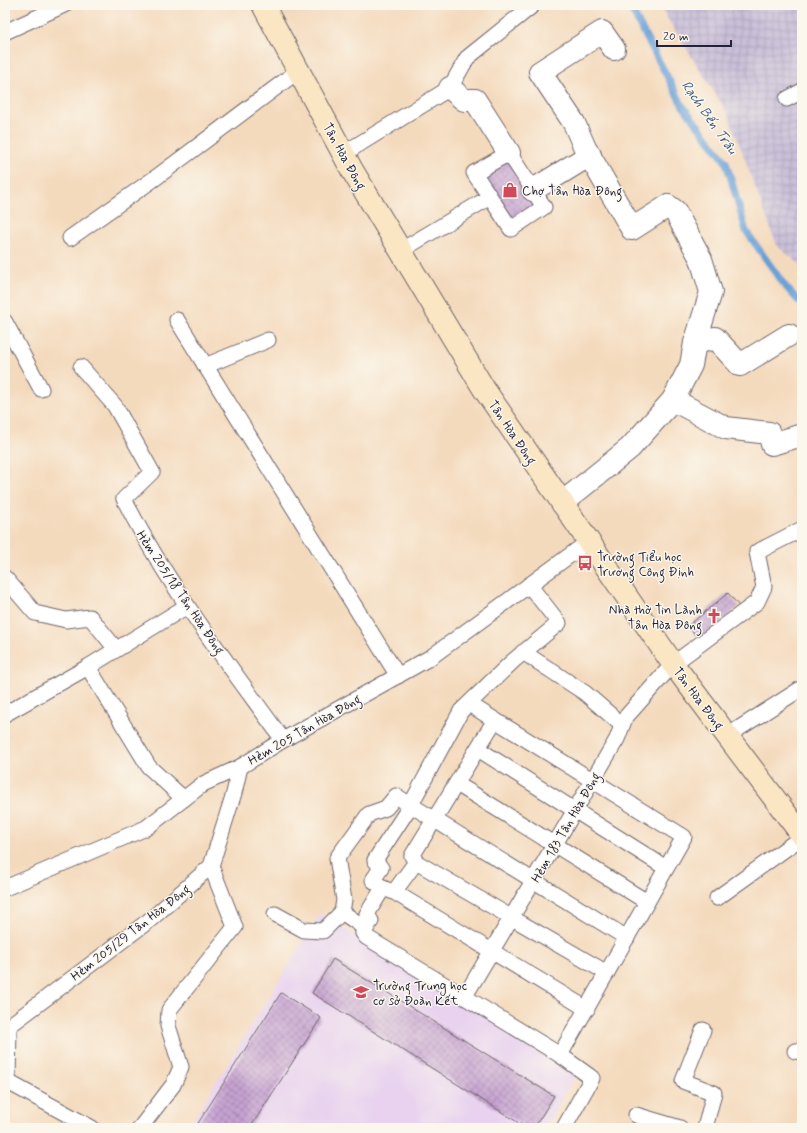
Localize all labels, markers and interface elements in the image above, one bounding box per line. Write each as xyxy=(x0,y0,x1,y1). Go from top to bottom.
scale bar xyxy=(657,22,731,48)
text: 20 m xyxy=(663,29,689,45)
water label: Rạch Bến Trâu xyxy=(677,77,742,158)
street label: Tân Hòa Đông xyxy=(317,120,369,194)
shop icon: Chợ Tân Hòa Đông xyxy=(501,181,519,199)
place label: Chợ Tân Hòa Đông xyxy=(522,183,622,202)
street label: Tân Hòa Đông xyxy=(482,397,540,469)
street label: Hẻm 205/18 Tân Hòa Đông xyxy=(130,528,228,659)
place label: Trường Tiểu học Trương Công Định xyxy=(597,549,694,583)
bus stop icon: Trường Tiểu học Trương Công Định xyxy=(576,554,594,572)
place label: Nhà thờ Tin Lành Tân Hòa Đông xyxy=(609,602,702,636)
church icon: Nhà thờ Tin Lành Tân Hòa Đông xyxy=(705,607,723,625)
street label: Tân Hòa Đông xyxy=(667,664,727,735)
street label: Hẻm 205 Tân Hòa Đông xyxy=(245,691,365,771)
street label: Hẻm 183 Tân Hòa Đông xyxy=(528,769,607,887)
street label: Hẻm 205/29 Tân Hòa Đông xyxy=(68,881,195,987)
place label: Trường Trung học cơ sở Đoàn Kết xyxy=(373,978,467,1010)
school or university icon: Trường Trung học cơ sở Đoàn Kết xyxy=(352,983,370,1001)

